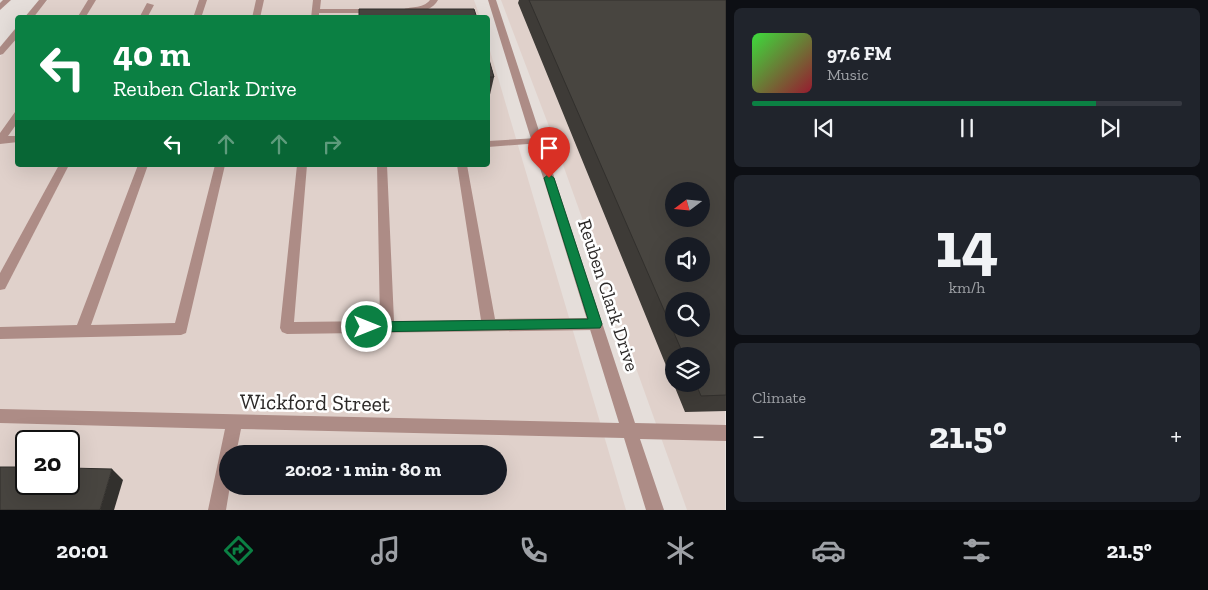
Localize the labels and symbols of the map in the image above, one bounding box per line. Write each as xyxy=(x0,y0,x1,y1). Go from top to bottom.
pin xyxy=(528,127,570,178)
north arrow xyxy=(665,182,710,228)
street label: Reuben Clark Drive xyxy=(573,216,644,374)
position arrow xyxy=(340,300,392,352)
street label: Wickford Street xyxy=(240,388,391,417)
speed limit sign: 20 xyxy=(15,430,80,495)

